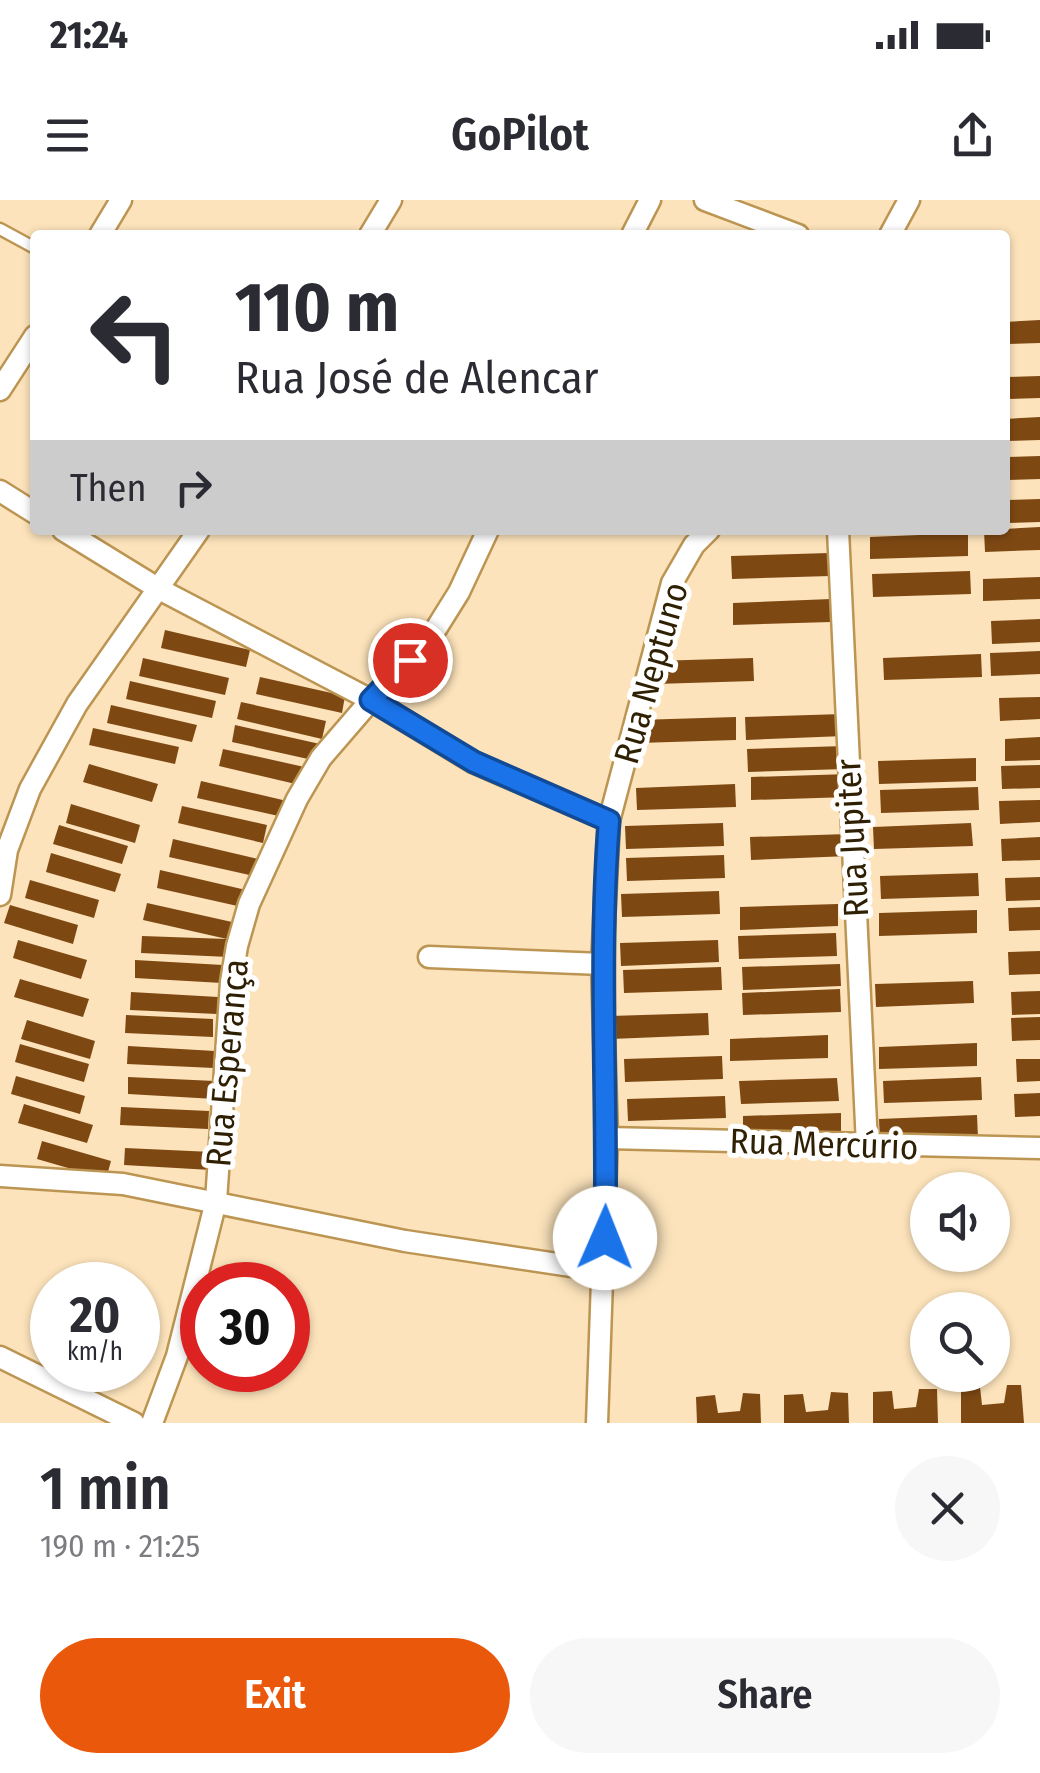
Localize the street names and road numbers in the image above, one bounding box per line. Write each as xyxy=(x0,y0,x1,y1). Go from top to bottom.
street label: Rua Neptuno xyxy=(605,578,697,768)
street label: Rua Jupiter xyxy=(827,758,877,918)
street label: Rua Esperança xyxy=(197,957,257,1169)
street label: Rua Mercúrio xyxy=(729,1120,919,1168)

